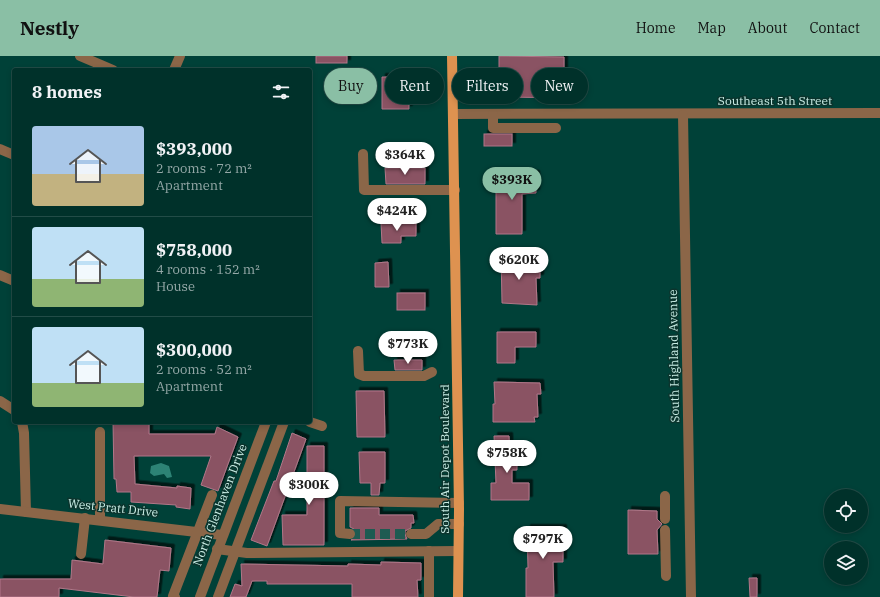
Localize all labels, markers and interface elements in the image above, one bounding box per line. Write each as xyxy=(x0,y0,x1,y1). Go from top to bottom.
text: Nestly xyxy=(20,16,79,40)
text: Home xyxy=(636,19,675,37)
text: Map xyxy=(697,19,726,37)
text: About xyxy=(748,19,787,37)
text: Contact xyxy=(809,19,860,37)
chip: Buy xyxy=(324,68,377,104)
chip: Rent xyxy=(385,68,444,104)
chip: Filters xyxy=(452,68,523,104)
chip: New xyxy=(531,68,588,104)
text: 8 homes xyxy=(32,81,102,103)
icon: filters xyxy=(270,81,292,103)
street label: Southeast 5th Street xyxy=(718,93,832,108)
text: $393,000 xyxy=(156,138,232,160)
icon: home xyxy=(64,142,112,190)
pin: $364K xyxy=(377,142,433,176)
text: $364K xyxy=(384,146,426,163)
text: 2 rooms · 72 m² xyxy=(156,160,252,177)
pin: $393K xyxy=(484,167,540,201)
text: $393K xyxy=(491,171,533,188)
text: Apartment xyxy=(156,177,223,194)
pin: $424K xyxy=(369,198,425,232)
text: $424K xyxy=(376,202,418,219)
text: $758,000 xyxy=(156,239,232,261)
icon: home xyxy=(64,243,112,291)
pin: $620K xyxy=(491,247,547,281)
text: $620K xyxy=(498,251,540,268)
text: 4 rooms · 152 m² xyxy=(156,261,260,278)
text: House xyxy=(156,278,195,295)
street label: South Highland Avenue xyxy=(665,289,682,423)
pin: $773K xyxy=(380,331,436,365)
text: $773K xyxy=(387,335,429,352)
text: $300,000 xyxy=(156,339,232,361)
icon: home xyxy=(64,343,112,391)
text: 2 rooms · 52 m² xyxy=(156,361,252,378)
text: Apartment xyxy=(156,378,223,395)
street label: South Air Depot Boulevard xyxy=(437,384,452,534)
pin: $758K xyxy=(479,440,535,474)
street label: North Glenhaven Drive xyxy=(189,442,250,568)
text: $758K xyxy=(486,444,528,461)
pin: $300K xyxy=(281,472,337,506)
text: $300K xyxy=(288,476,330,493)
map controls xyxy=(824,489,868,585)
button: locate xyxy=(824,489,868,533)
street label: West Pratt Drive xyxy=(67,495,159,520)
pin: $797K xyxy=(515,526,571,560)
text: $797K xyxy=(522,530,564,547)
button: layers xyxy=(824,541,868,585)

